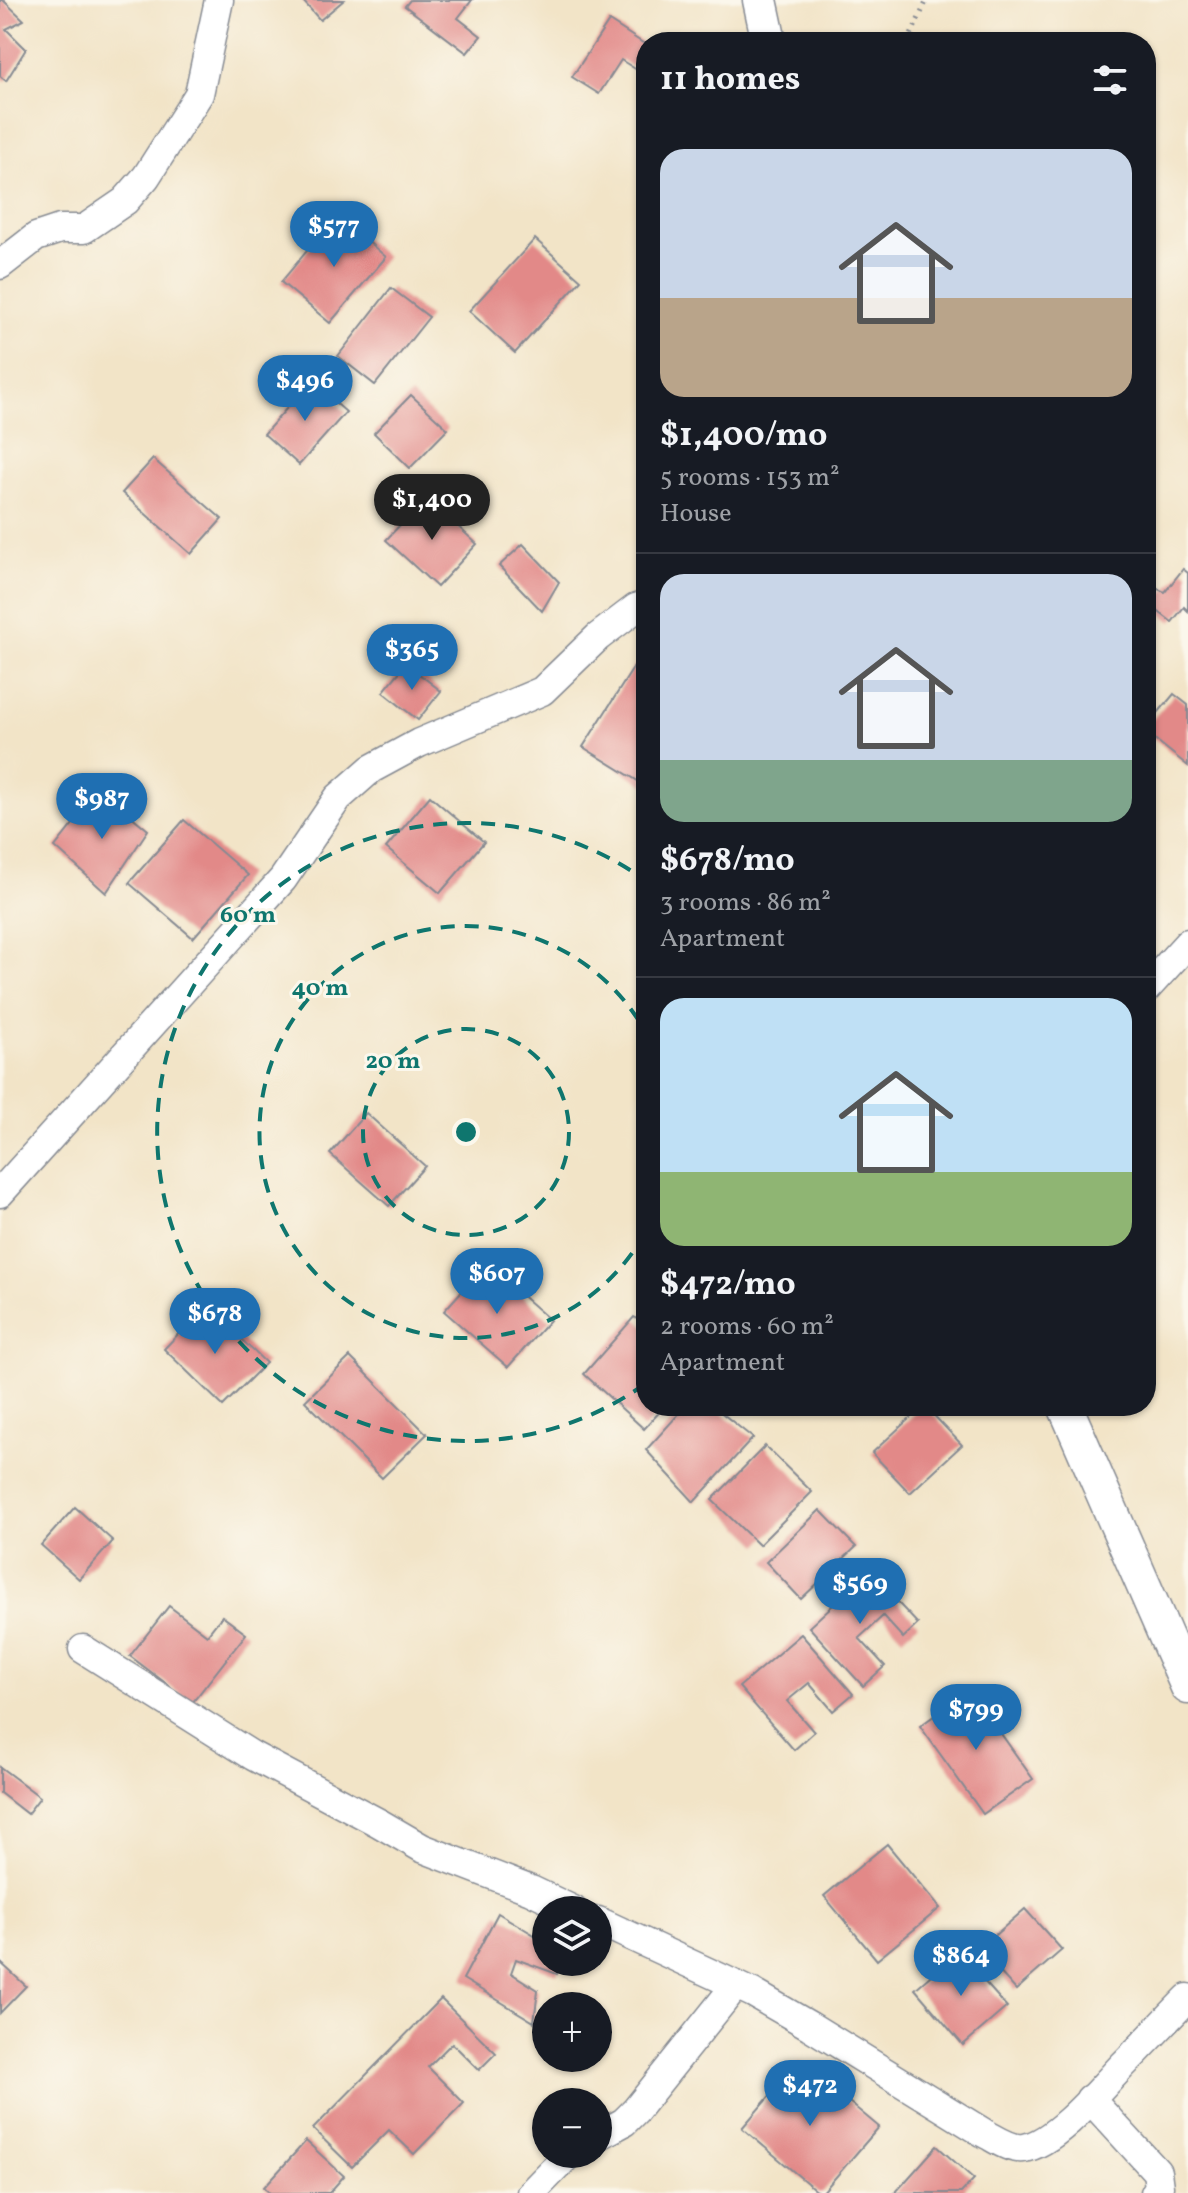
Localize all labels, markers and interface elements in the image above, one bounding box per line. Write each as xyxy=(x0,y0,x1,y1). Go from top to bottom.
text: 11 homes xyxy=(660,57,800,104)
icon: filters xyxy=(1088,58,1132,102)
pin: $577 xyxy=(287,201,381,269)
icon: home xyxy=(824,201,968,345)
text: $577 xyxy=(308,209,360,245)
pin: $496 xyxy=(258,355,352,423)
text: $496 xyxy=(276,363,334,399)
text: $1,400/mo xyxy=(660,413,827,460)
text: 5 rooms · 153 m² xyxy=(660,460,840,496)
pin: $1,400 xyxy=(367,474,497,542)
text: $1,400 xyxy=(392,482,472,518)
text: House xyxy=(660,496,732,532)
pin: $365 xyxy=(365,624,459,692)
icon: home xyxy=(824,626,968,770)
text: $365 xyxy=(385,632,439,668)
pin: $987 xyxy=(55,773,149,841)
text: $987 xyxy=(74,781,130,817)
text: $678/mo xyxy=(660,838,795,885)
text: 3 rooms · 86 m² xyxy=(660,885,831,921)
text: 60 m xyxy=(220,899,276,933)
text: Apartment xyxy=(660,921,785,957)
text: 40 m xyxy=(292,972,348,1006)
text: 20 m xyxy=(365,1045,421,1079)
icon: home xyxy=(824,1050,968,1194)
centre of rings xyxy=(452,1118,480,1146)
pin: $607 xyxy=(450,1248,544,1316)
text: $607 xyxy=(468,1256,526,1292)
text: $472/mo xyxy=(660,1262,796,1309)
pin: $678 xyxy=(168,1288,262,1356)
text: $678 xyxy=(187,1296,243,1332)
text: 2 rooms · 60 m² xyxy=(660,1309,834,1345)
text: Apartment xyxy=(660,1345,785,1381)
pin: $569 xyxy=(813,1558,907,1626)
text: $569 xyxy=(832,1566,888,1602)
pin: $799 xyxy=(929,1684,1023,1752)
text: $799 xyxy=(948,1692,1004,1728)
map controls xyxy=(532,1896,612,2168)
button: layers xyxy=(532,1896,612,1976)
pin: $864 xyxy=(914,1930,1008,1998)
text: $864 xyxy=(932,1938,990,1974)
button: + xyxy=(532,1992,612,2072)
pin: $472 xyxy=(763,2060,857,2128)
text: $472 xyxy=(782,2068,838,2104)
button: − xyxy=(532,2088,612,2168)

